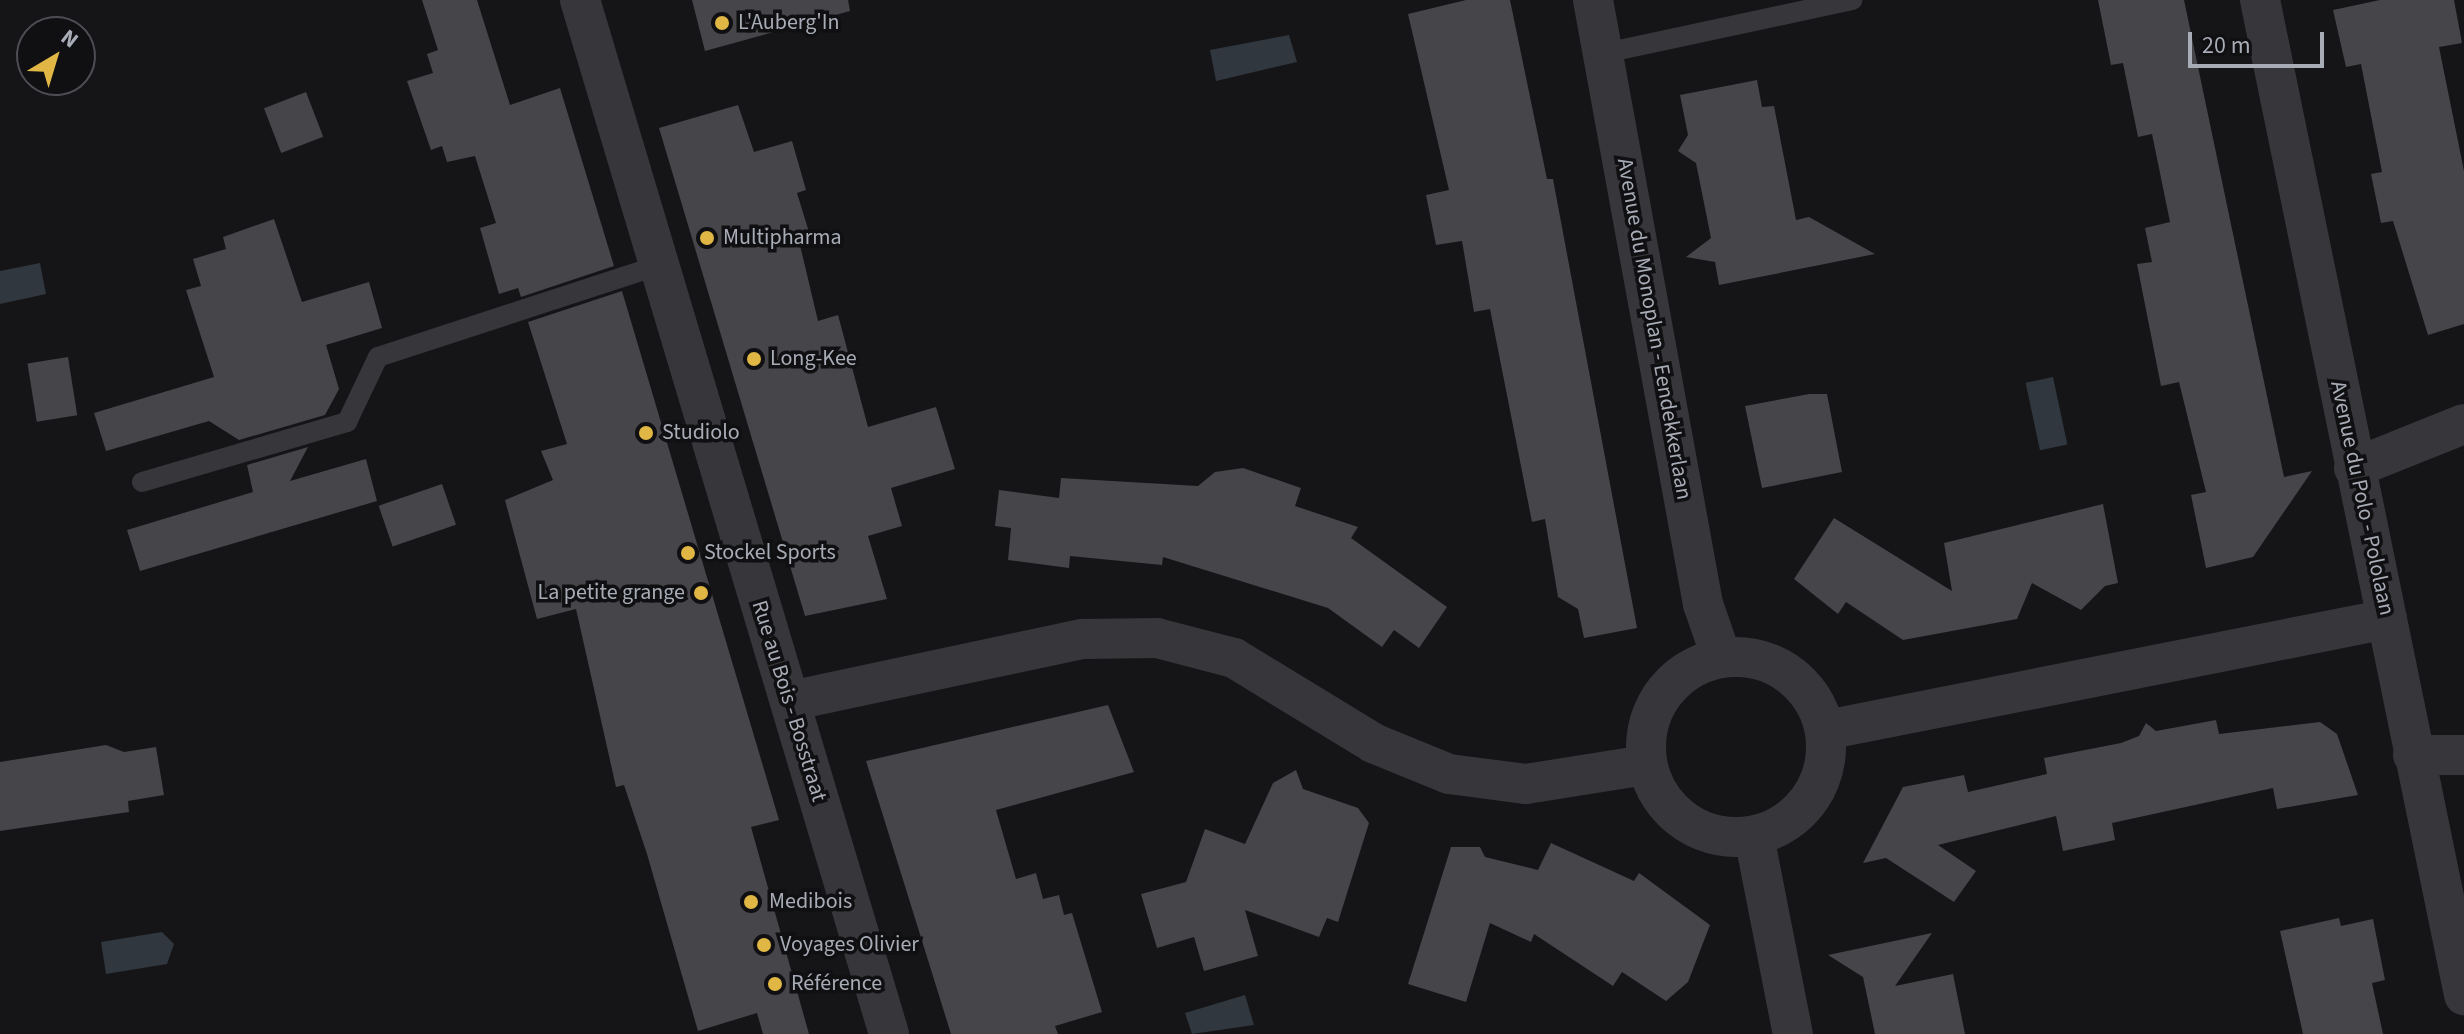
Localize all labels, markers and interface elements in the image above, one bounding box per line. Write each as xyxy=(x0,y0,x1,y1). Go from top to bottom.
place label: L'Auberg'In xyxy=(738,10,840,36)
marker: L'Auberg'In xyxy=(713,14,731,32)
north arrow xyxy=(16,16,96,96)
scale bar xyxy=(2192,16,2328,66)
text: N xyxy=(54,22,85,56)
text: 20 m xyxy=(2202,28,2251,63)
street label: Avenue du Monoplan - Eendekkerlaan xyxy=(1611,156,1697,502)
place label: Multipharma xyxy=(723,225,842,251)
marker: Multipharma xyxy=(698,229,716,247)
place label: Long-Kee xyxy=(770,346,857,372)
marker: Long-Kee xyxy=(745,350,763,368)
street label: Avenue du Polo - Pololaan xyxy=(2324,378,2400,618)
place label: Studiolo xyxy=(662,420,740,446)
marker: Studiolo xyxy=(637,424,655,442)
place label: Stockel Sports xyxy=(704,540,836,566)
marker: Stockel Sports xyxy=(679,544,697,562)
place label: La petite grange xyxy=(538,580,685,606)
marker: La petite grange xyxy=(692,584,710,602)
street label: Rue au Bois - Bosstraat xyxy=(746,597,832,805)
place label: Medibois xyxy=(769,889,852,915)
marker: Medibois xyxy=(740,891,762,913)
place label: Voyages Olivier xyxy=(780,932,919,958)
marker: Voyages Olivier xyxy=(755,936,773,954)
place label: Référence xyxy=(791,971,882,997)
marker: Référence xyxy=(766,975,784,993)

